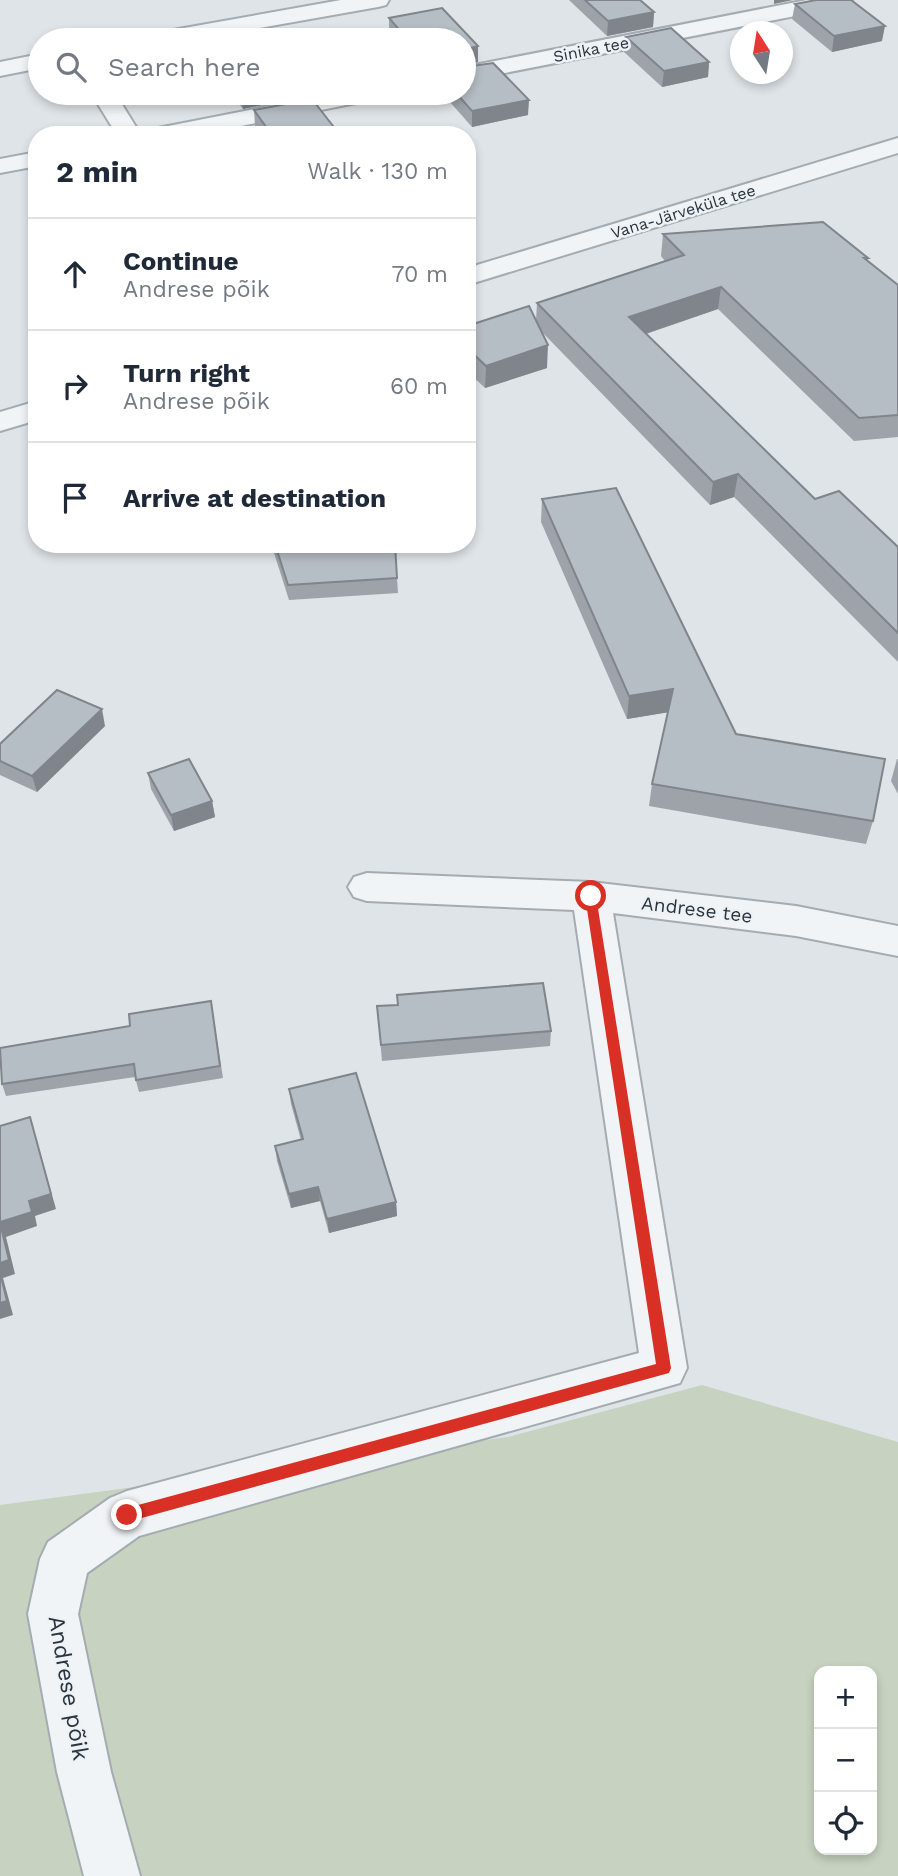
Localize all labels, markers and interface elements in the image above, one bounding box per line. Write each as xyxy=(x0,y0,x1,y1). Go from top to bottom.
north arrow xyxy=(730,21,793,84)
search box xyxy=(28,28,476,105)
street label: Sinika tee xyxy=(552,33,630,66)
icon: search xyxy=(52,48,90,86)
text: Search here xyxy=(108,52,260,82)
text: 2 min xyxy=(56,154,138,189)
text: Walk · 130 m xyxy=(307,158,448,185)
street label: Vana-Järveküla tee xyxy=(609,180,758,243)
text: Continue xyxy=(123,246,239,276)
icon: ahead xyxy=(56,255,94,293)
text: 70 m xyxy=(391,261,448,288)
text: Andrese põik xyxy=(123,276,270,303)
text: Turn right xyxy=(123,358,250,388)
icon: right xyxy=(56,367,94,405)
text: 60 m xyxy=(390,373,448,400)
text: Andrese põik xyxy=(123,388,270,415)
icon: arrive xyxy=(56,479,94,517)
text: Arrive at destination xyxy=(123,483,386,513)
route start xyxy=(575,880,606,911)
street label: Andrese tee xyxy=(640,891,754,928)
route end xyxy=(111,1499,142,1530)
street label: Andrese põik xyxy=(42,1613,95,1763)
map controls xyxy=(814,1666,877,1855)
button: + xyxy=(814,1666,877,1729)
button: − xyxy=(814,1729,877,1792)
button: locate xyxy=(814,1792,877,1855)

